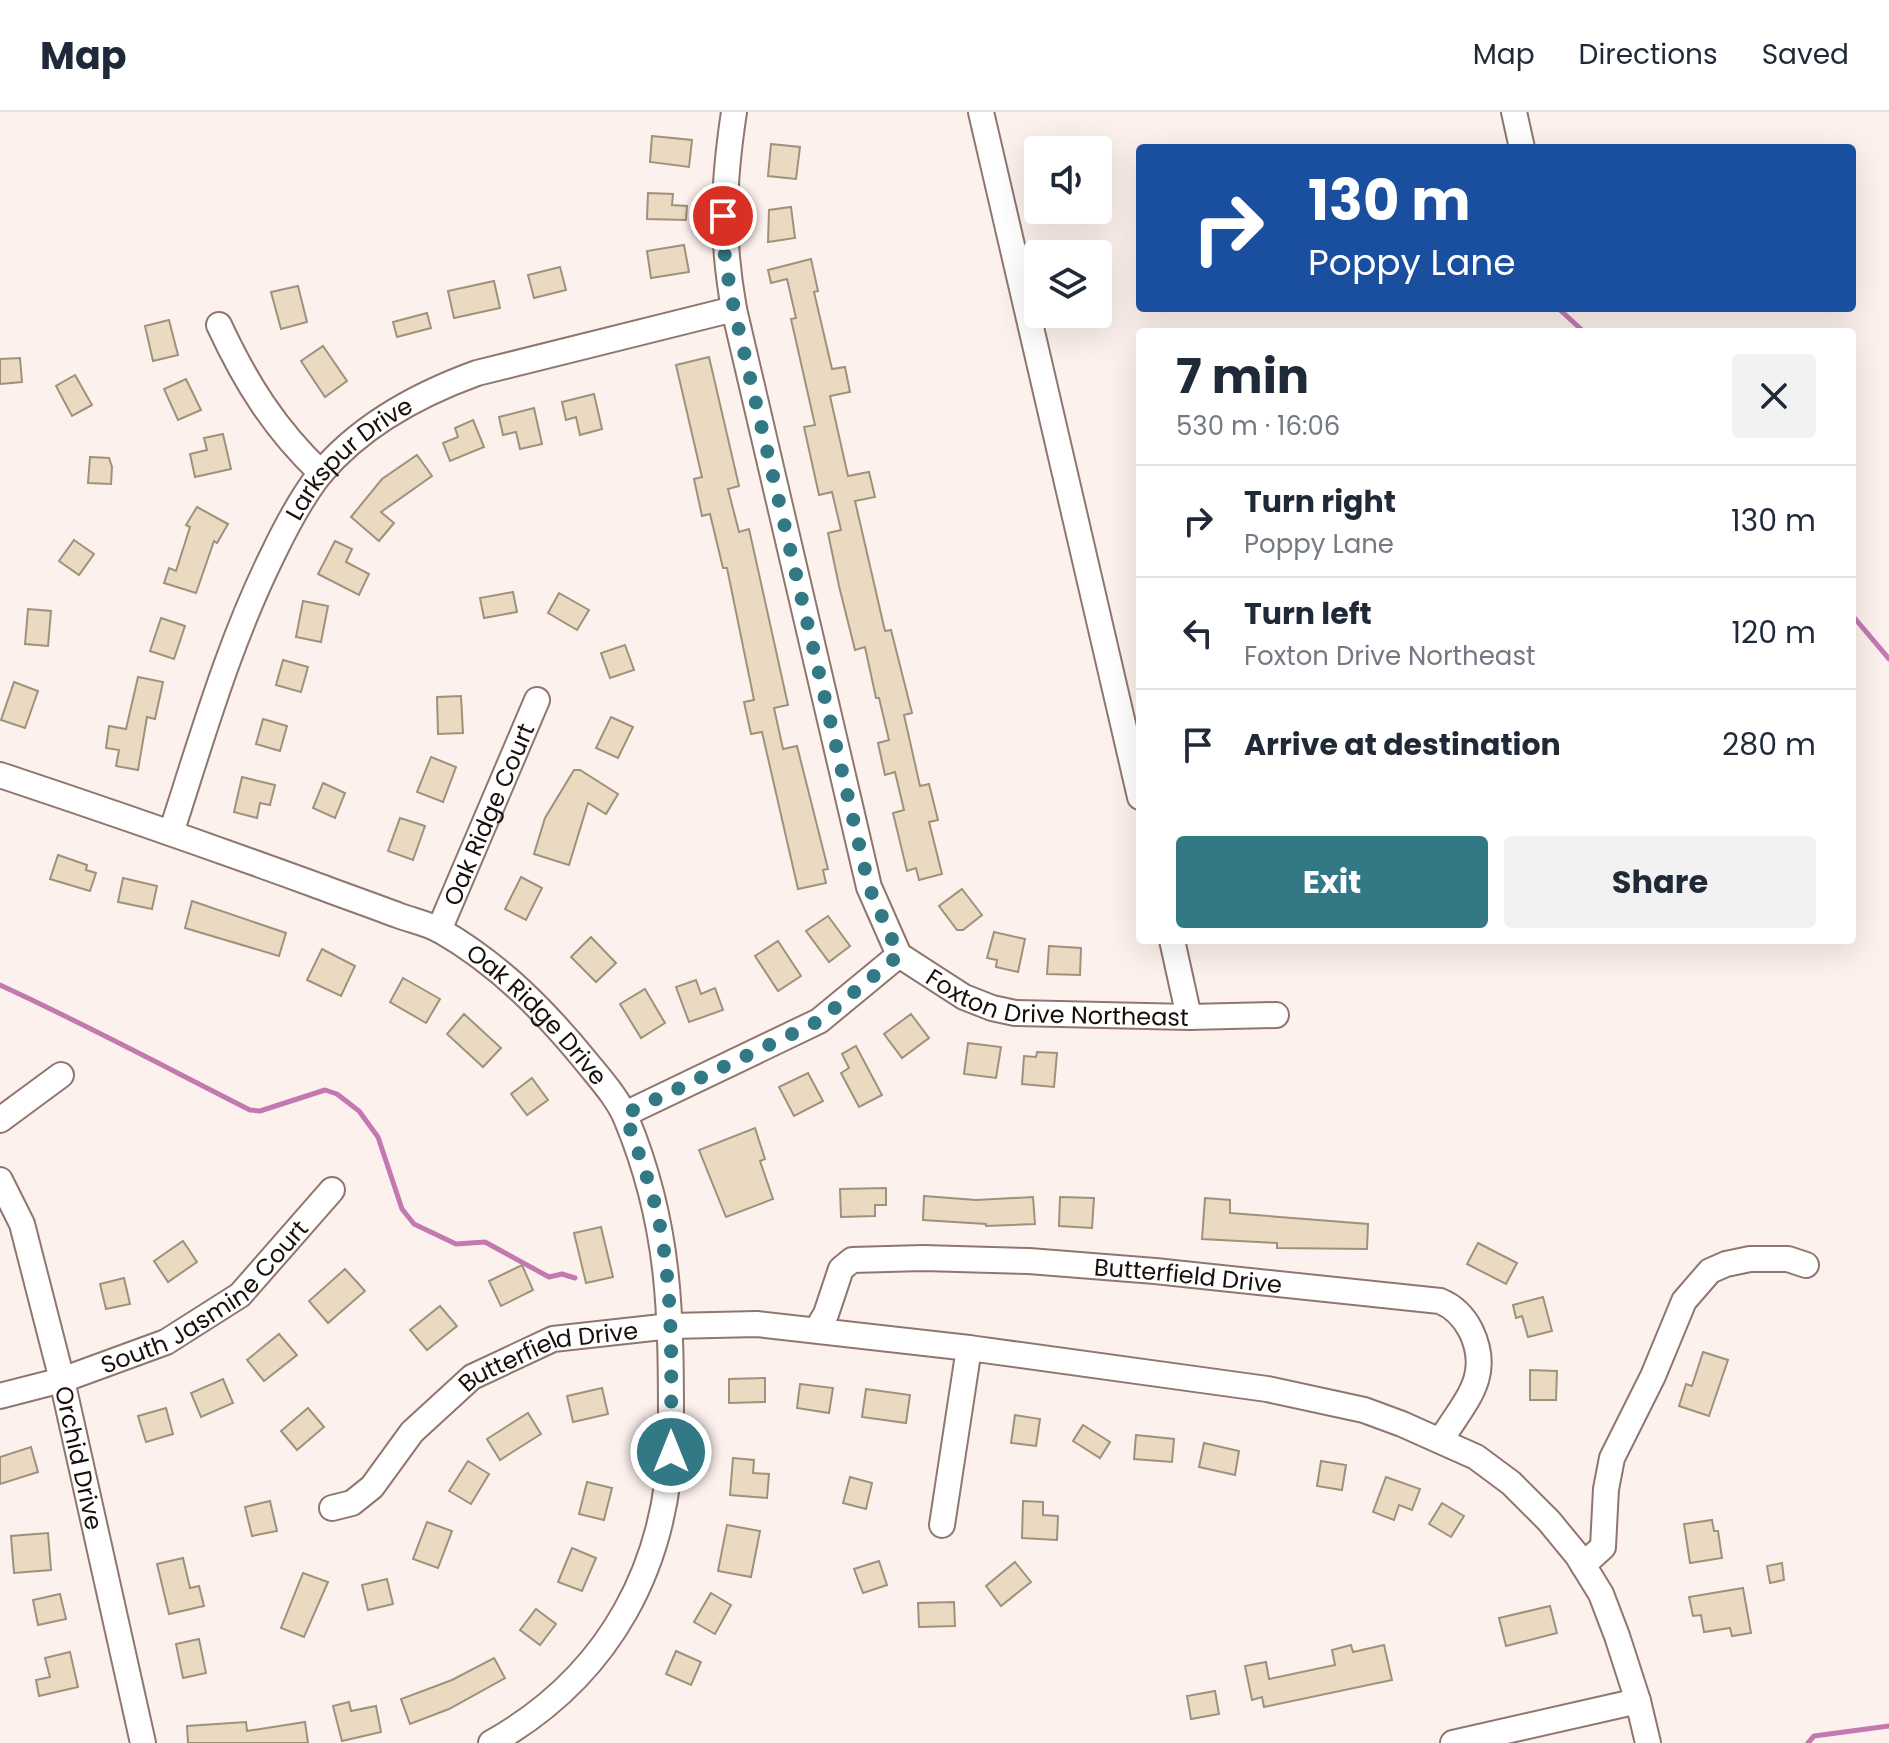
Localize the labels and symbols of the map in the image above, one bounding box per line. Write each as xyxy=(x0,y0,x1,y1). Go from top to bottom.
pin xyxy=(689,182,757,250)
street label: Larkspur Drive xyxy=(277,388,418,526)
street label: Oak Ridge Court xyxy=(435,718,542,910)
street label: Oak Ridge Drive xyxy=(460,936,615,1092)
street label: Foxton Drive Northeast xyxy=(920,960,1189,1033)
street label: South Jasmine Court xyxy=(96,1213,315,1381)
street label: Butterfield Drive xyxy=(1093,1250,1284,1301)
street label: Butterfield Drive xyxy=(450,1313,640,1399)
street label: Orchid Drive xyxy=(47,1383,111,1533)
position arrow xyxy=(629,1410,713,1494)

